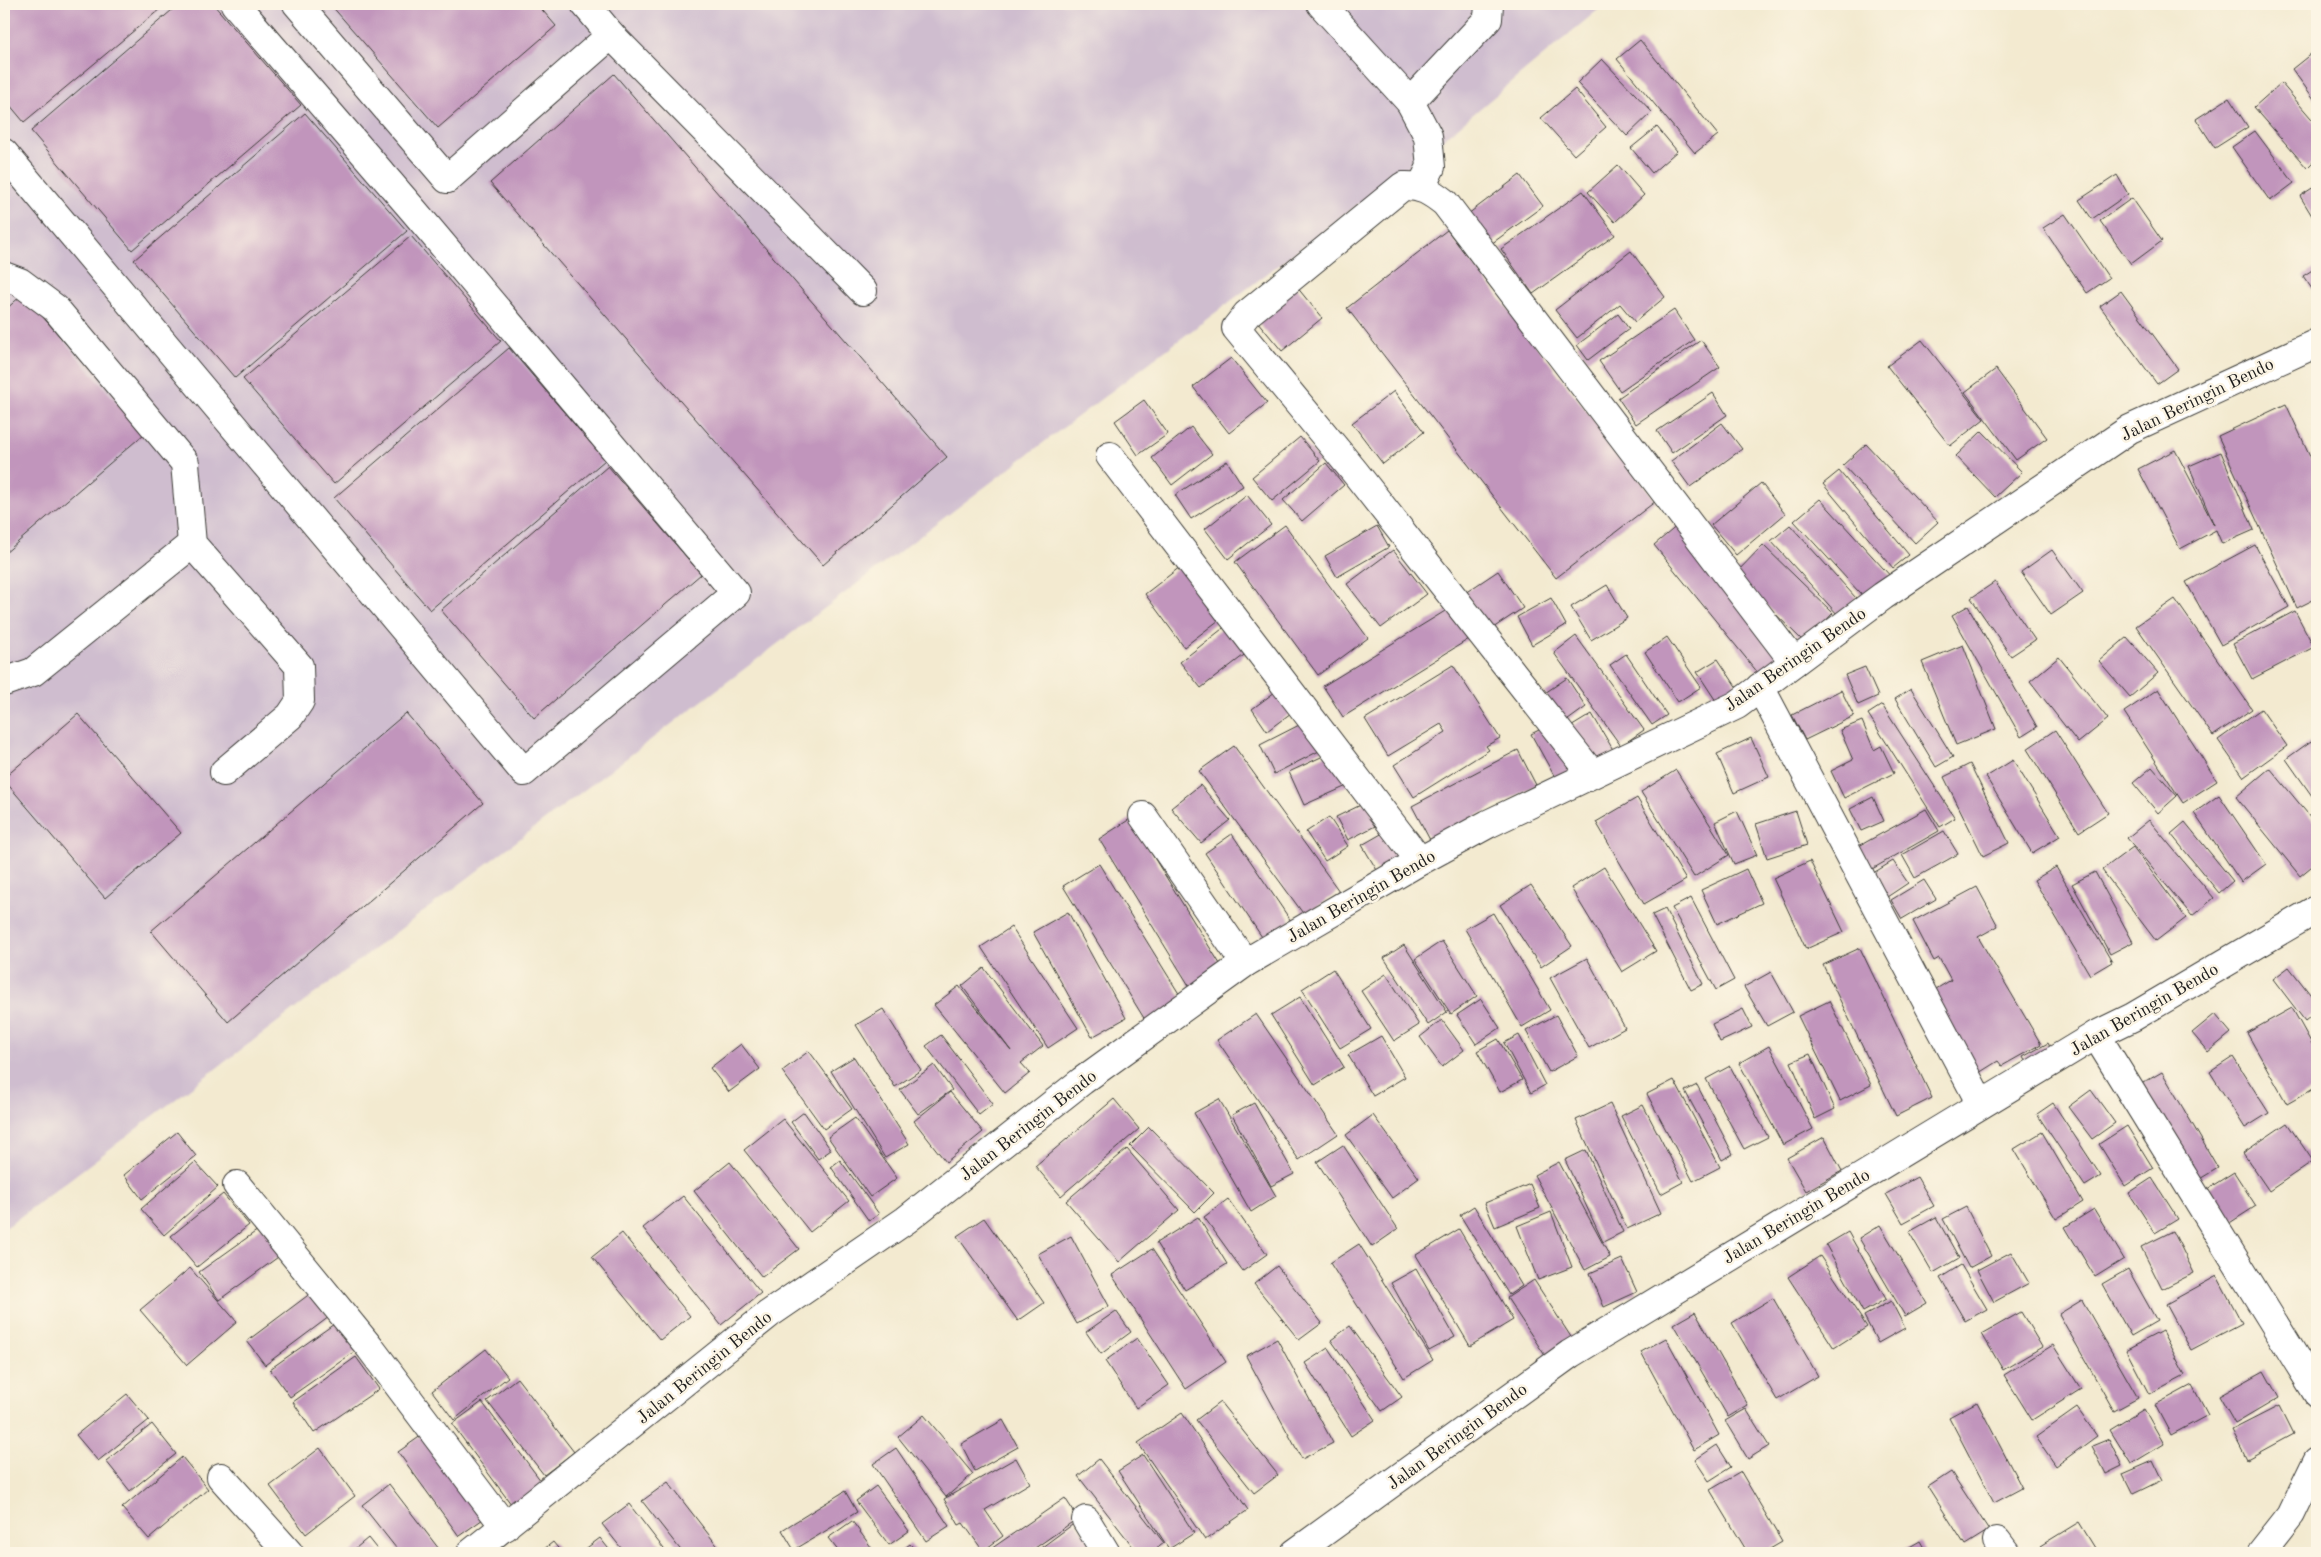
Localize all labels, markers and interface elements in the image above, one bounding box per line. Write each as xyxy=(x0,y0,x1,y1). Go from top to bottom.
street label: Jalan Beringin Bendo xyxy=(2118,355,2277,445)
street label: Jalan Beringin Bendo xyxy=(1722,604,1870,715)
street label: Jalan Beringin Bendo xyxy=(1284,847,1439,947)
street label: Jalan Beringin Bendo xyxy=(2067,960,2222,1060)
street label: Jalan Beringin Bendo xyxy=(957,1067,1100,1185)
street label: Jalan Beringin Bendo xyxy=(1720,1166,1873,1268)
street label: Jalan Beringin Bendo xyxy=(634,1308,776,1428)
street label: Jalan Beringin Bendo xyxy=(1384,1380,1531,1493)

